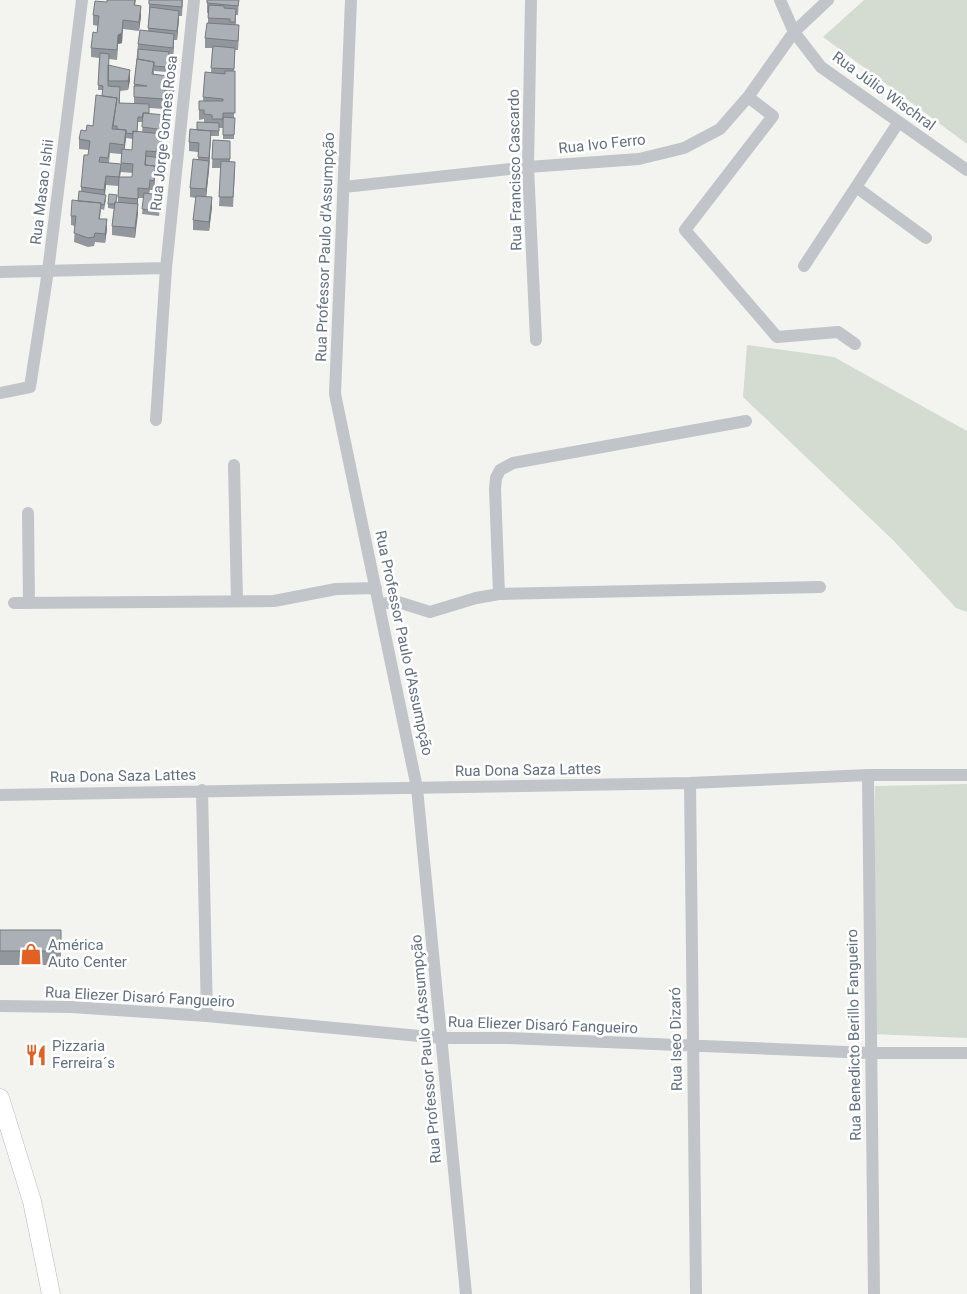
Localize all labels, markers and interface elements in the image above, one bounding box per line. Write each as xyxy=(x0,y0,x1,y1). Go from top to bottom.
street label: Rua Júlio Wischral xyxy=(829,48,939,134)
street label: Rua Jorge Gomes Rosa xyxy=(147,54,181,212)
street label: Rua Francisco Cascardo xyxy=(505,89,525,251)
street label: Rua Ivo Ferro xyxy=(558,130,646,158)
street label: Rua Professor Paulo d'Assumpção xyxy=(312,132,338,362)
street label: Rua Masao Ishii xyxy=(27,138,57,246)
street label: Rua Professor Paulo d'Assumpção xyxy=(371,529,437,757)
street label: Rua Dona Saza Lattes xyxy=(455,760,601,780)
street label: Rua Dona Saza Lattes xyxy=(50,766,196,786)
street label: Rua Benedicto Berillo Fangueiro xyxy=(843,929,865,1141)
street label: Rua Professor Paulo d'Assumpção xyxy=(407,934,445,1164)
place label: América Auto Center xyxy=(48,936,127,971)
shop icon: América Auto Center xyxy=(18,941,44,967)
street label: Rua Eliezer Disaró Fangueiro xyxy=(45,983,235,1011)
street label: Rua Iseo Dizaró xyxy=(666,987,686,1091)
street label: Rua Eliezer Disaró Fangueiro xyxy=(448,1013,638,1037)
place label: Pizzaria Ferreira´s xyxy=(52,1037,115,1072)
restaurant icon: Pizzaria Ferreira´s xyxy=(23,1042,49,1068)

